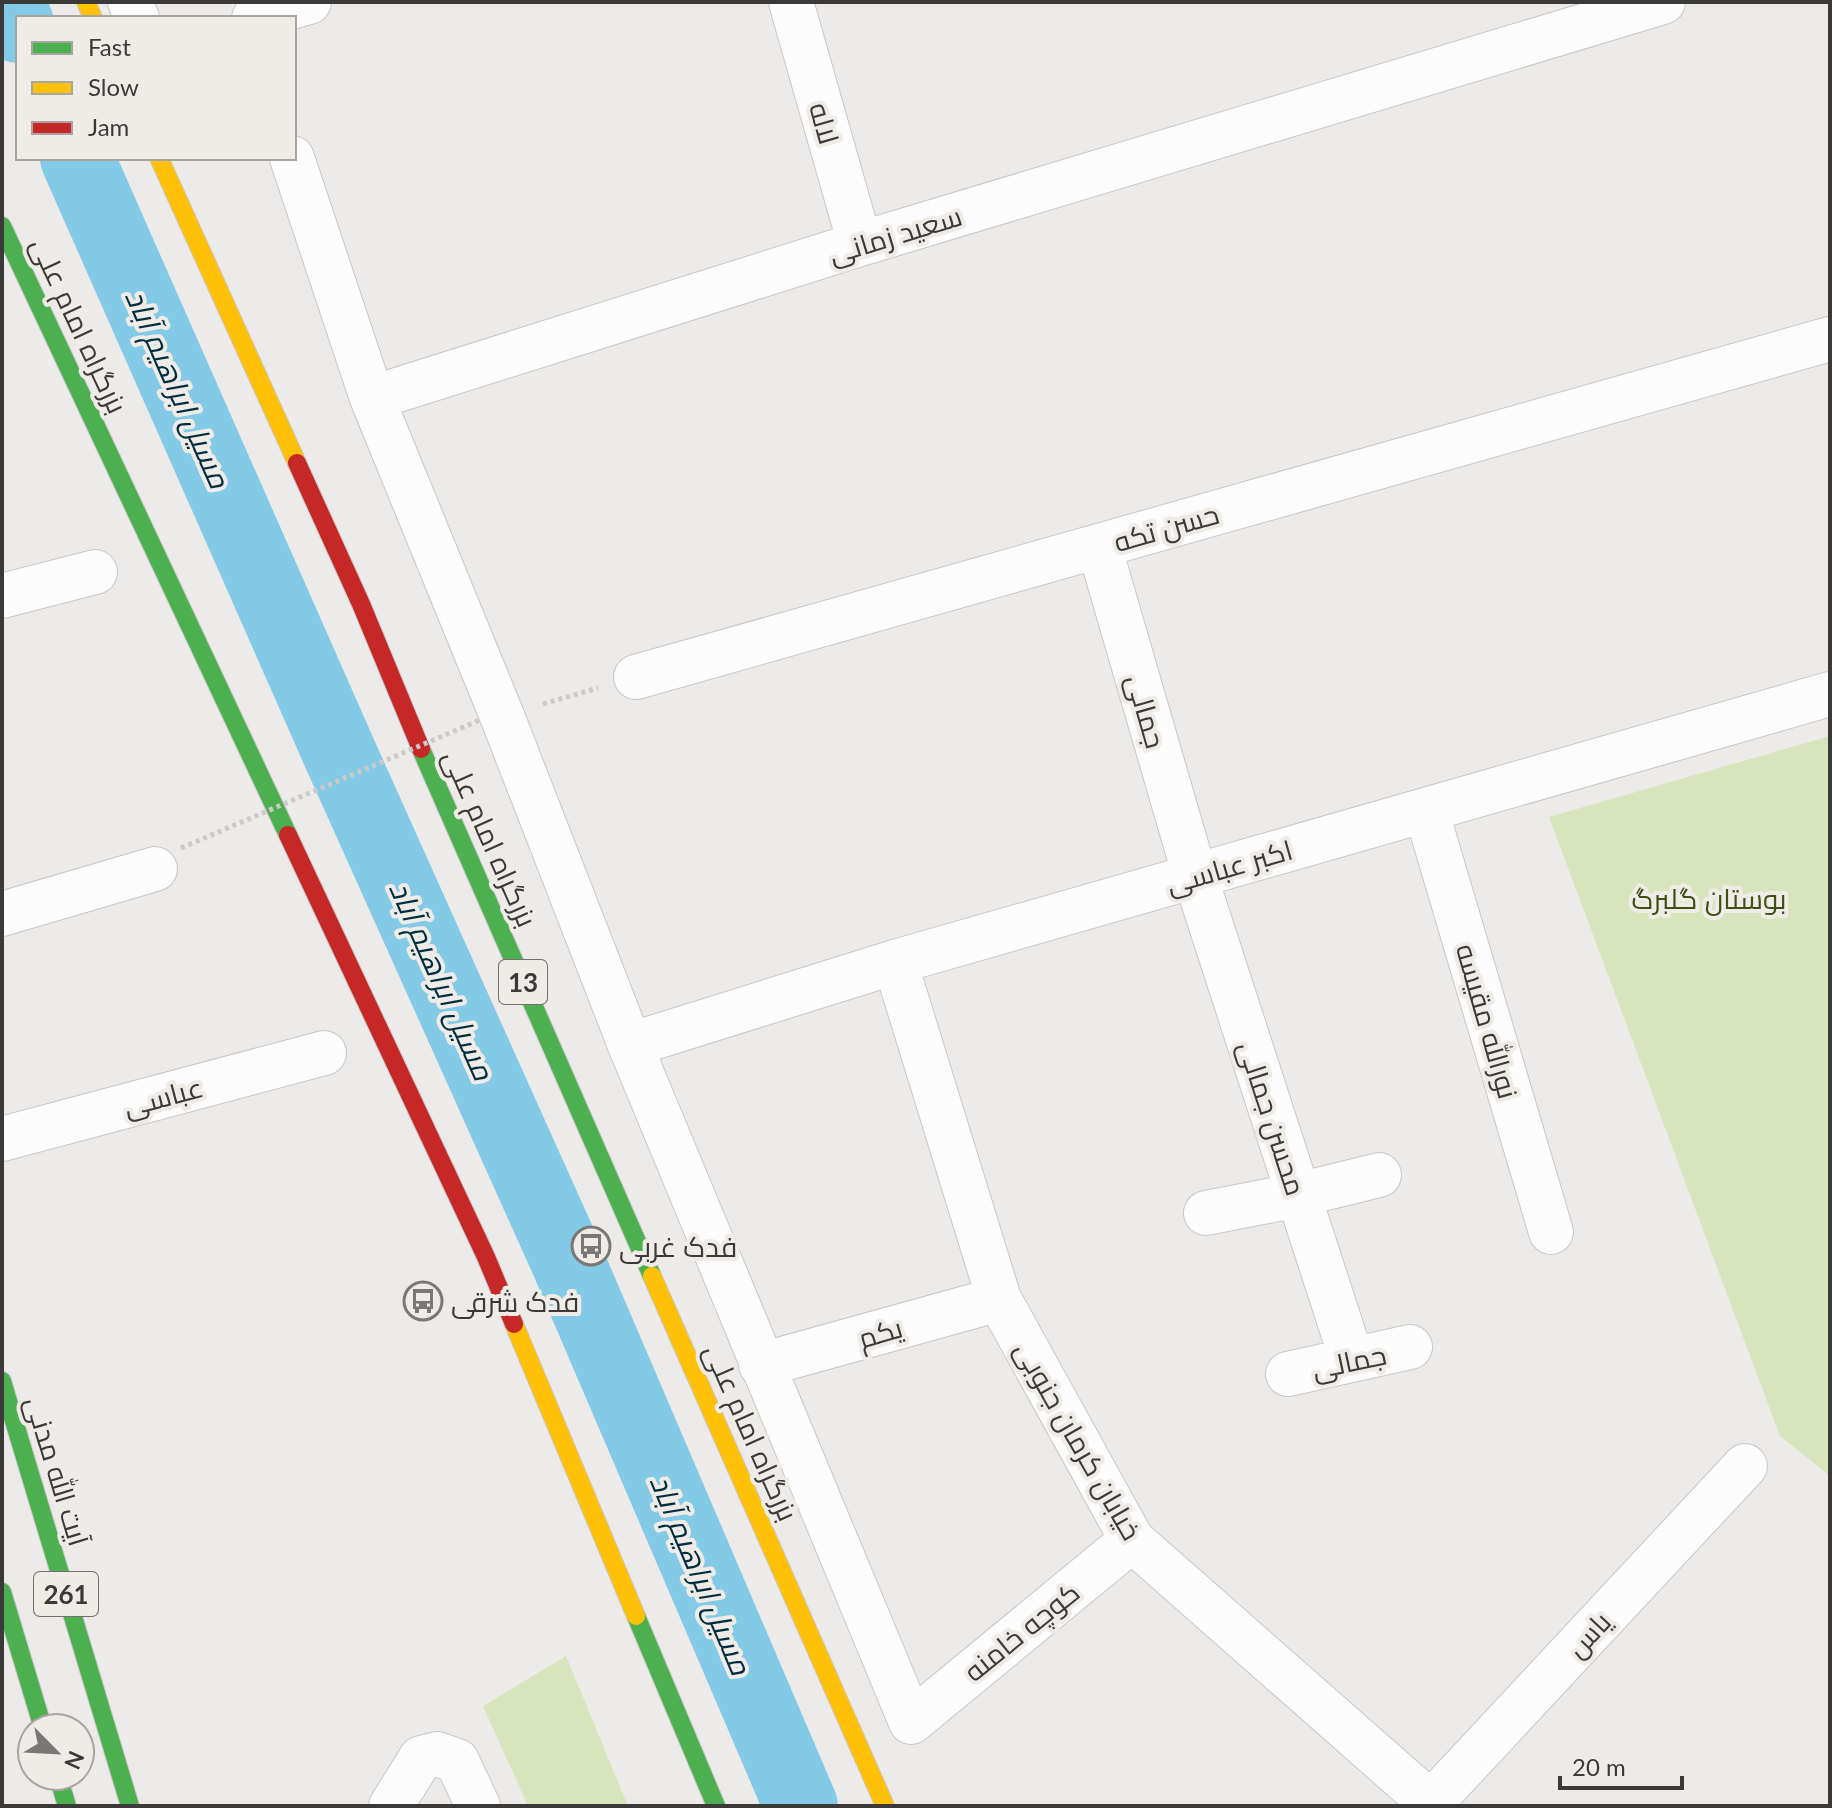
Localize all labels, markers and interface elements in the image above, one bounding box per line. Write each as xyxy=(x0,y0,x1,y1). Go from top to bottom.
legend xyxy=(16,16,296,160)
text: Fast xyxy=(88,32,131,61)
text: Slow xyxy=(88,72,139,101)
street label: لاله xyxy=(803,98,847,148)
text: Jam xyxy=(88,112,129,141)
street label: سعید زمانی xyxy=(824,198,966,271)
street label: بزرگراه امام علی xyxy=(21,232,136,420)
water label: مسیل ابراهیم آباد xyxy=(115,283,239,495)
street label: حسن تکه xyxy=(1109,496,1223,559)
street label: جمالی xyxy=(1119,670,1174,752)
street label: بزرگراه امام علی xyxy=(433,744,545,933)
street label: اکبر عباسی xyxy=(1162,832,1296,901)
water label: مسیل ابراهیم آباد xyxy=(379,875,503,1087)
park label: بوستان گلبرگ xyxy=(1631,881,1787,916)
street label: نورالله مقیسه xyxy=(1450,940,1526,1102)
road number: 13 xyxy=(499,960,547,1004)
street label: محسن جمالی xyxy=(1231,1036,1314,1200)
street label: عباسی xyxy=(119,1069,207,1124)
bus stop icon: فدک غربی xyxy=(570,1225,612,1267)
place label: فدک غربی xyxy=(619,1229,737,1264)
bus stop icon: فدک شرقی xyxy=(402,1280,444,1322)
place label: فدک شرقی xyxy=(451,1284,579,1319)
street label: یکم xyxy=(854,1309,908,1358)
street label: خیابان کرمان جنوبی xyxy=(1007,1335,1150,1546)
street label: جمالی xyxy=(1309,1337,1389,1386)
street label: بزرگراه امام علی xyxy=(694,1338,806,1527)
street label: آیت الله مدنی xyxy=(18,1392,97,1551)
water label: مسیل ابراهیم آباد xyxy=(640,1469,761,1682)
road number: 261 xyxy=(34,1572,98,1616)
street label: کوچه خامنه xyxy=(956,1574,1088,1690)
street label: یاس xyxy=(1559,1604,1618,1664)
north arrow xyxy=(16,1712,96,1792)
scale bar xyxy=(1560,1740,1682,1790)
text: N xyxy=(59,1747,91,1774)
text: 20 m xyxy=(1572,1752,1626,1781)

